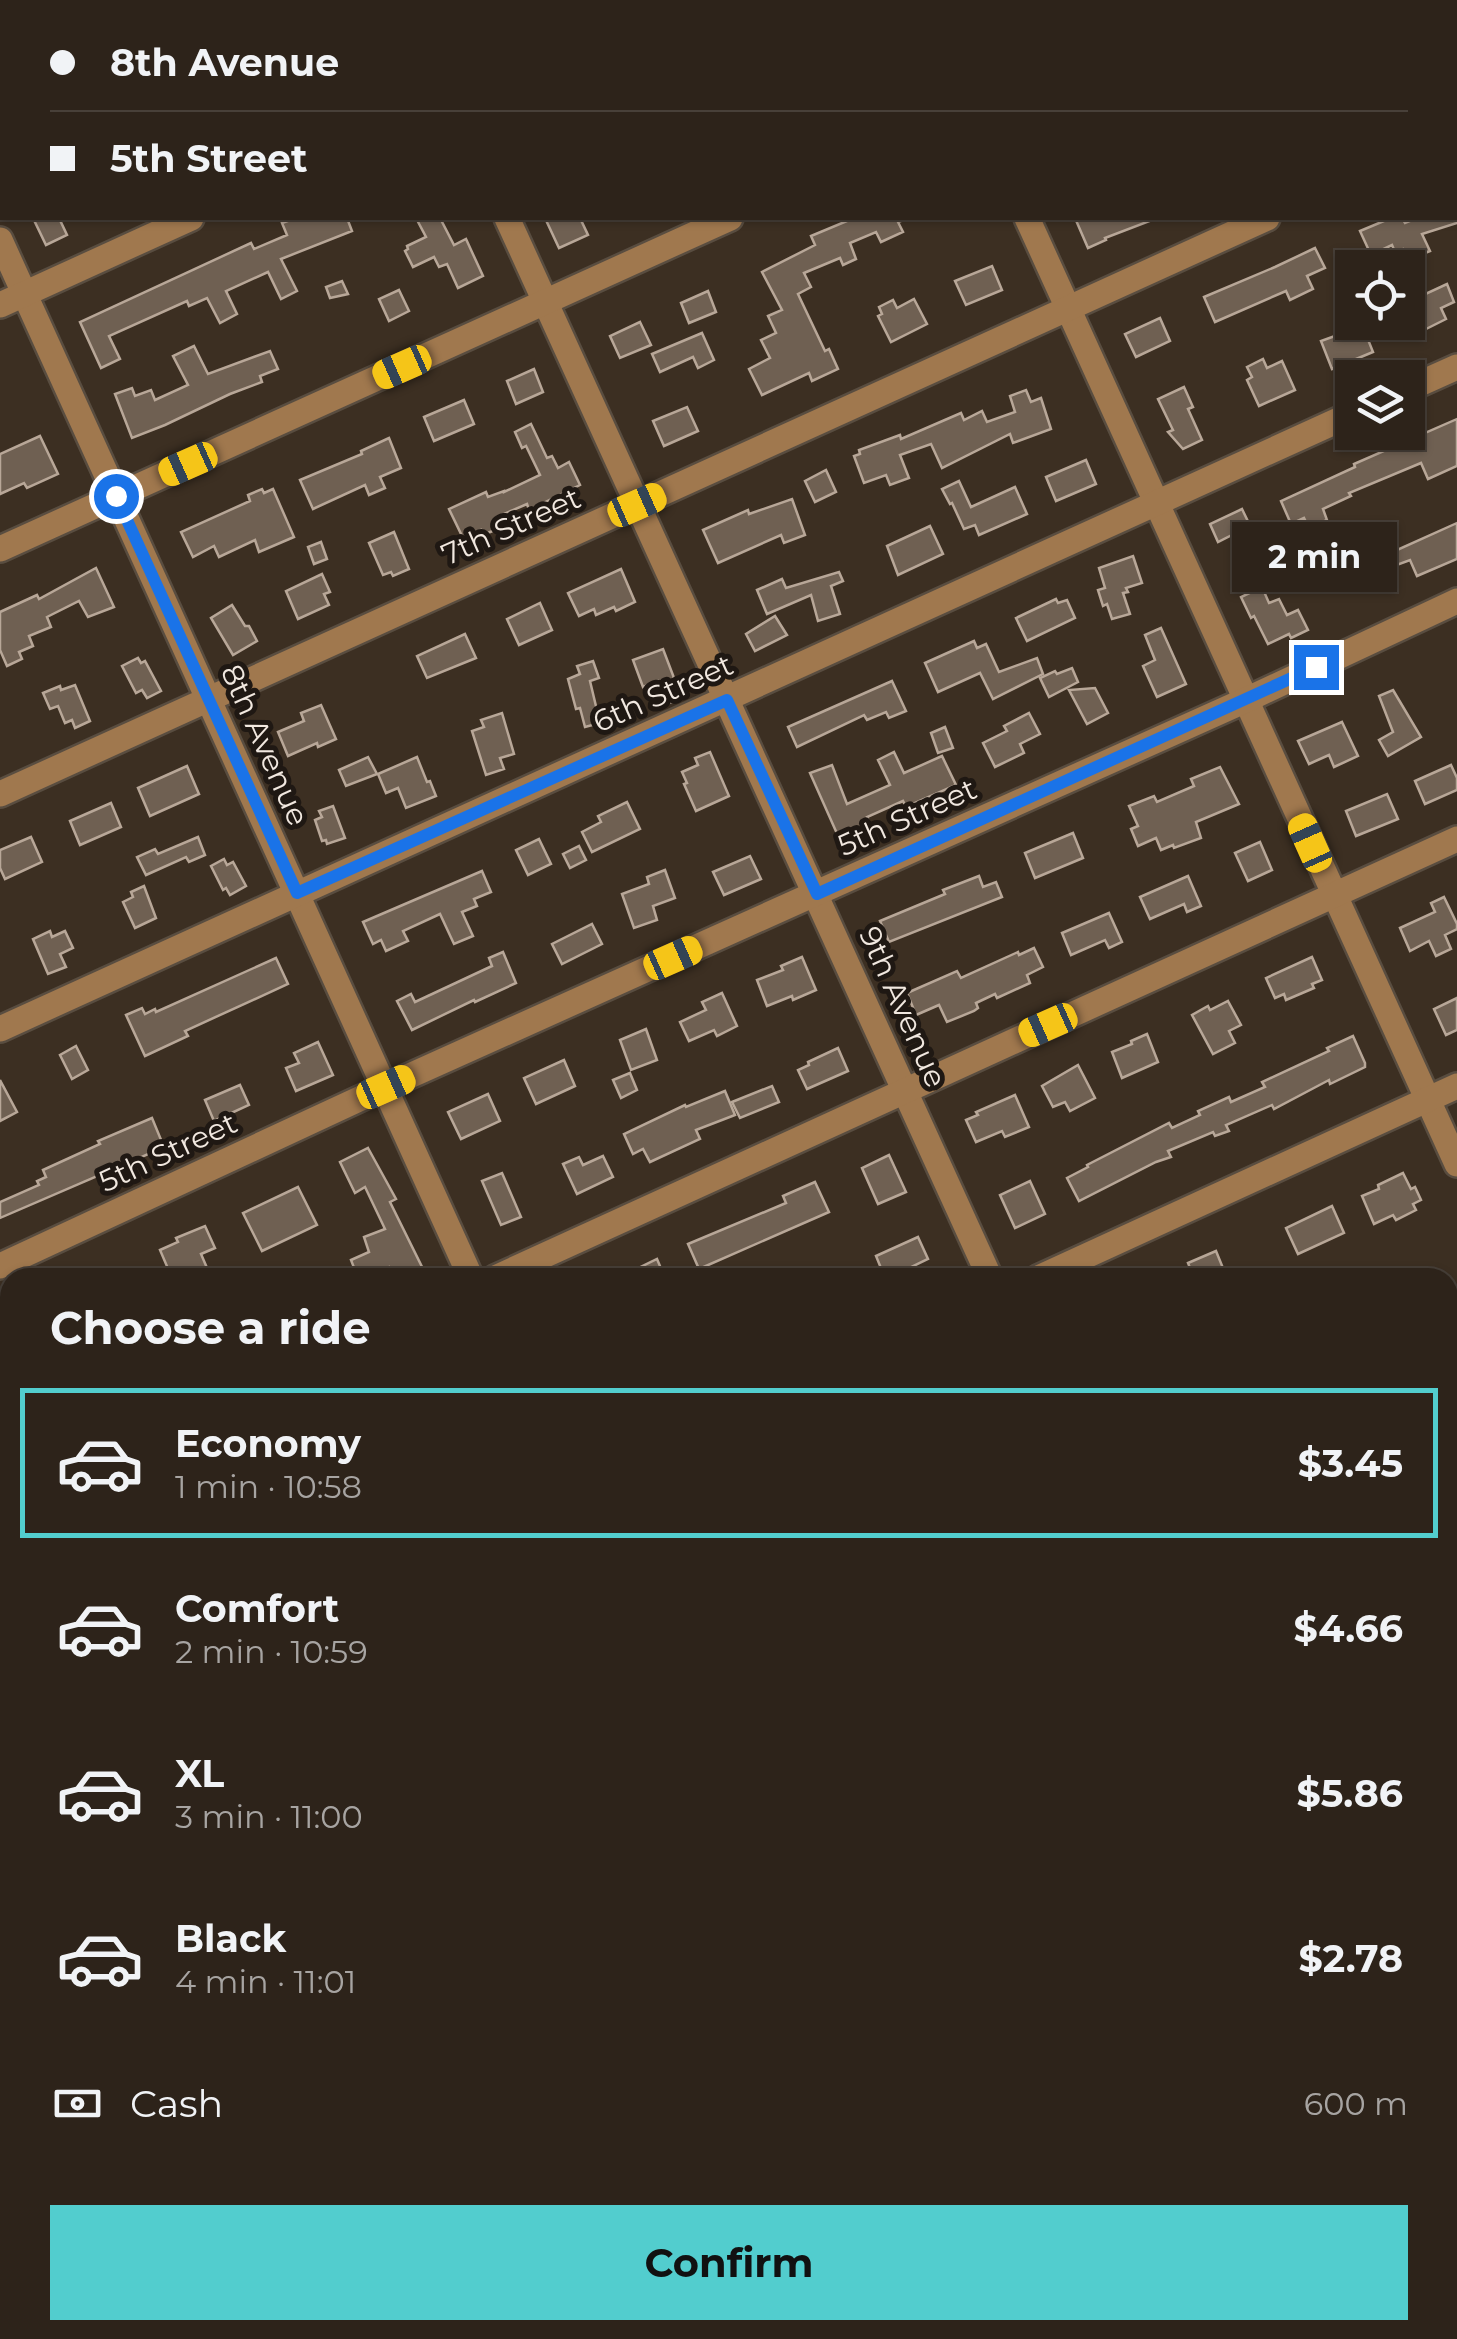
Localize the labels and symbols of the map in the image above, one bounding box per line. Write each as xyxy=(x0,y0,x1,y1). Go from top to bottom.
car xyxy=(368,341,436,393)
car xyxy=(154,438,222,490)
route start xyxy=(94,474,139,519)
street label: 7th Street xyxy=(436,479,586,573)
car xyxy=(603,479,671,531)
callout: 2 min xyxy=(1234,522,1398,592)
route end xyxy=(1294,645,1339,690)
street label: 6th Street xyxy=(587,646,739,740)
street label: 8th Avenue xyxy=(213,659,317,831)
street label: 5th Street xyxy=(832,770,982,864)
car xyxy=(1284,809,1336,877)
street label: 9th Avenue xyxy=(851,921,955,1093)
car xyxy=(639,932,707,984)
car xyxy=(1014,999,1082,1051)
car xyxy=(352,1061,420,1113)
street label: 5th Street xyxy=(93,1104,243,1200)

